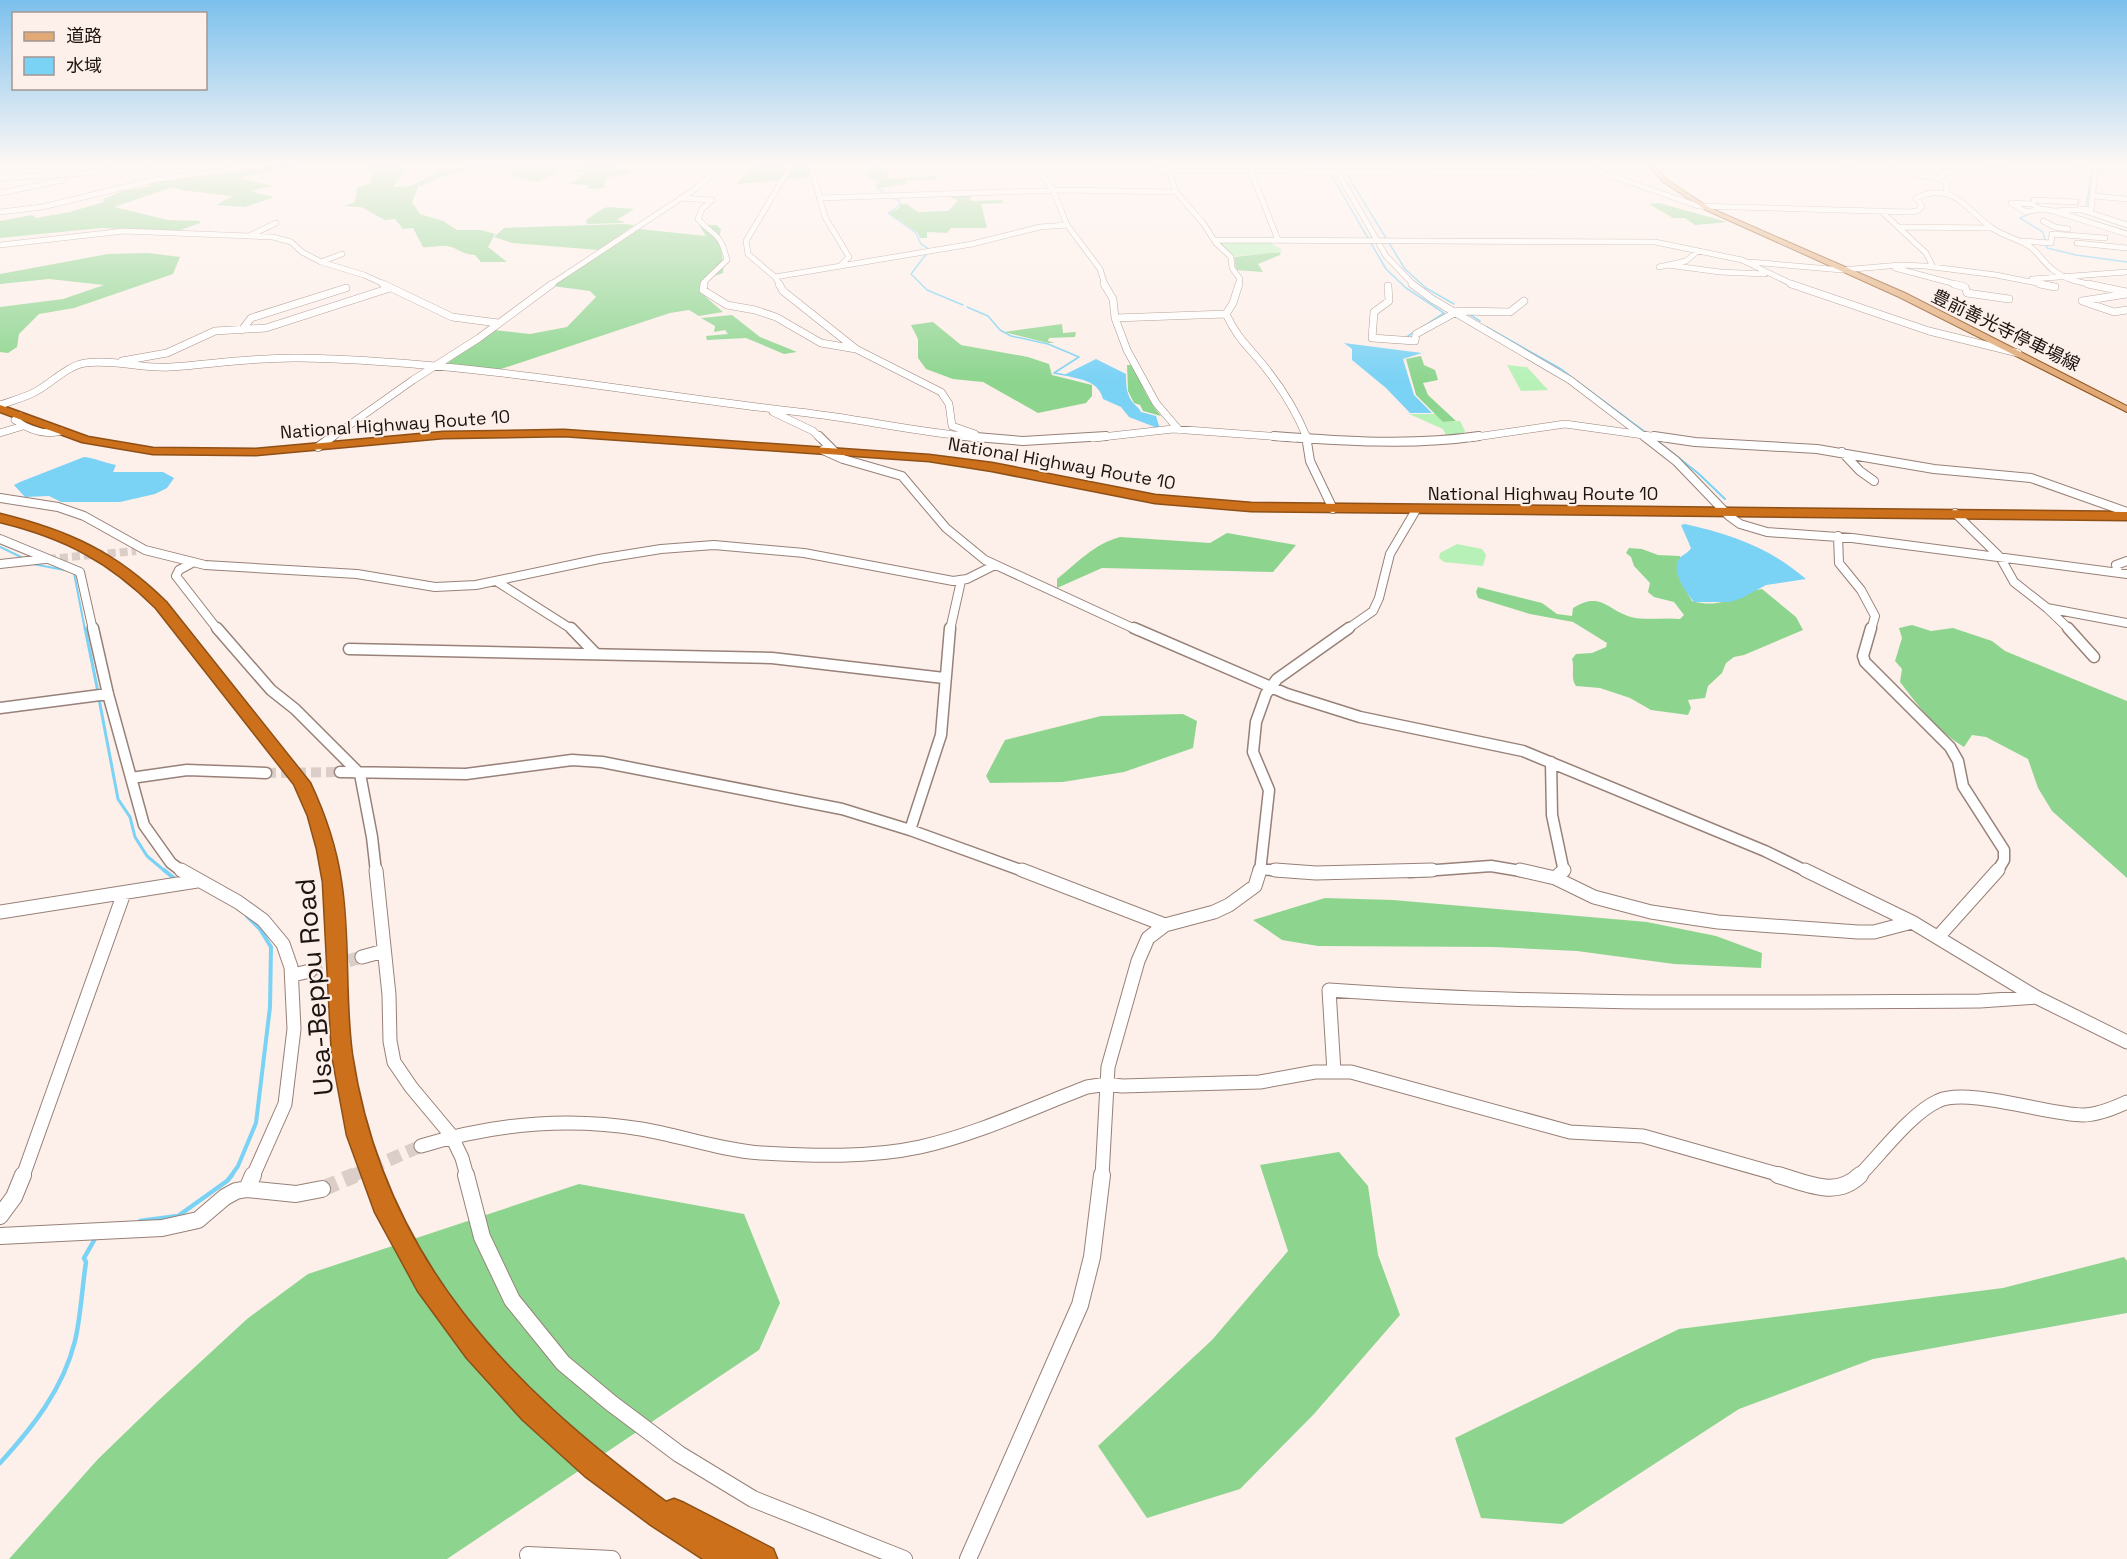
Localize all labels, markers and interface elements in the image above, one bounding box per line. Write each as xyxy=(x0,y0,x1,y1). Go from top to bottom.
legend xyxy=(12,12,207,90)
text: 道路 xyxy=(66,24,102,47)
text: 水域 xyxy=(66,54,102,77)
street label: 豊前善光寺停車場線 xyxy=(1928,284,2084,376)
street label: National Highway Route 10 xyxy=(279,404,511,444)
street label: National Highway Route 10 xyxy=(946,432,1178,494)
street label: National Highway Route 10 xyxy=(1428,482,1658,505)
street label: Usa-Beppu Road xyxy=(287,877,341,1097)

